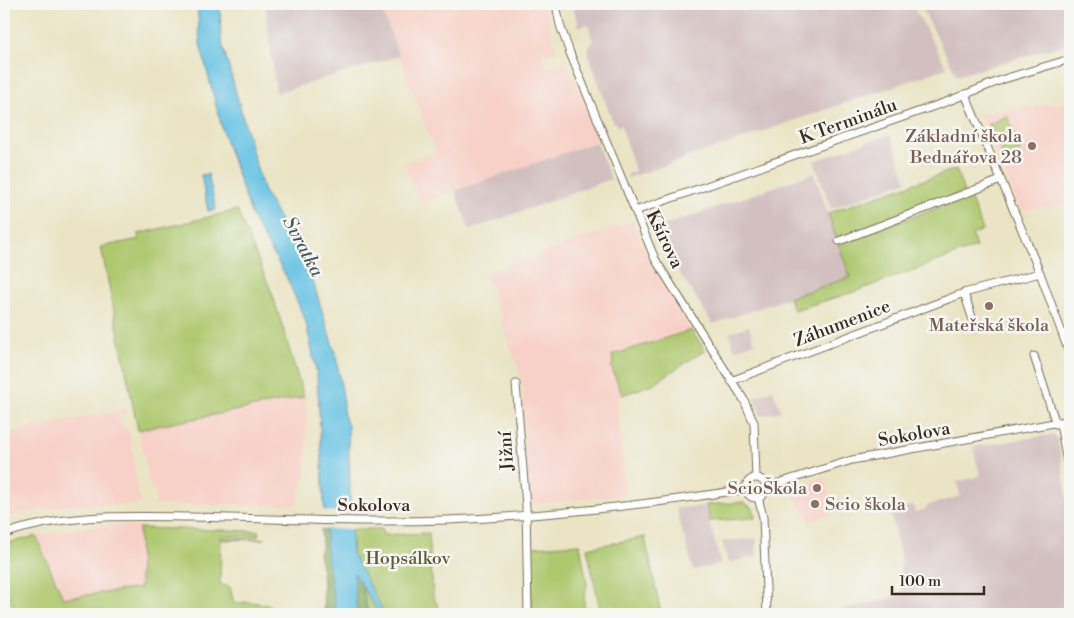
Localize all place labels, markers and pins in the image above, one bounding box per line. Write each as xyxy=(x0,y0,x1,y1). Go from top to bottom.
place label: Základní škola Bednářova 28 xyxy=(905,125,1023,169)
marker: Základní škola Bednářova 28 xyxy=(1026,140,1038,152)
marker: Mateřská škola xyxy=(983,300,995,312)
place label: Mateřská škola xyxy=(929,314,1050,337)
place label: ScioŠkola xyxy=(727,477,808,500)
marker: ScioŠkola xyxy=(811,482,823,494)
place label: Scio škola xyxy=(825,493,907,516)
marker: Scio škola xyxy=(809,498,821,510)

